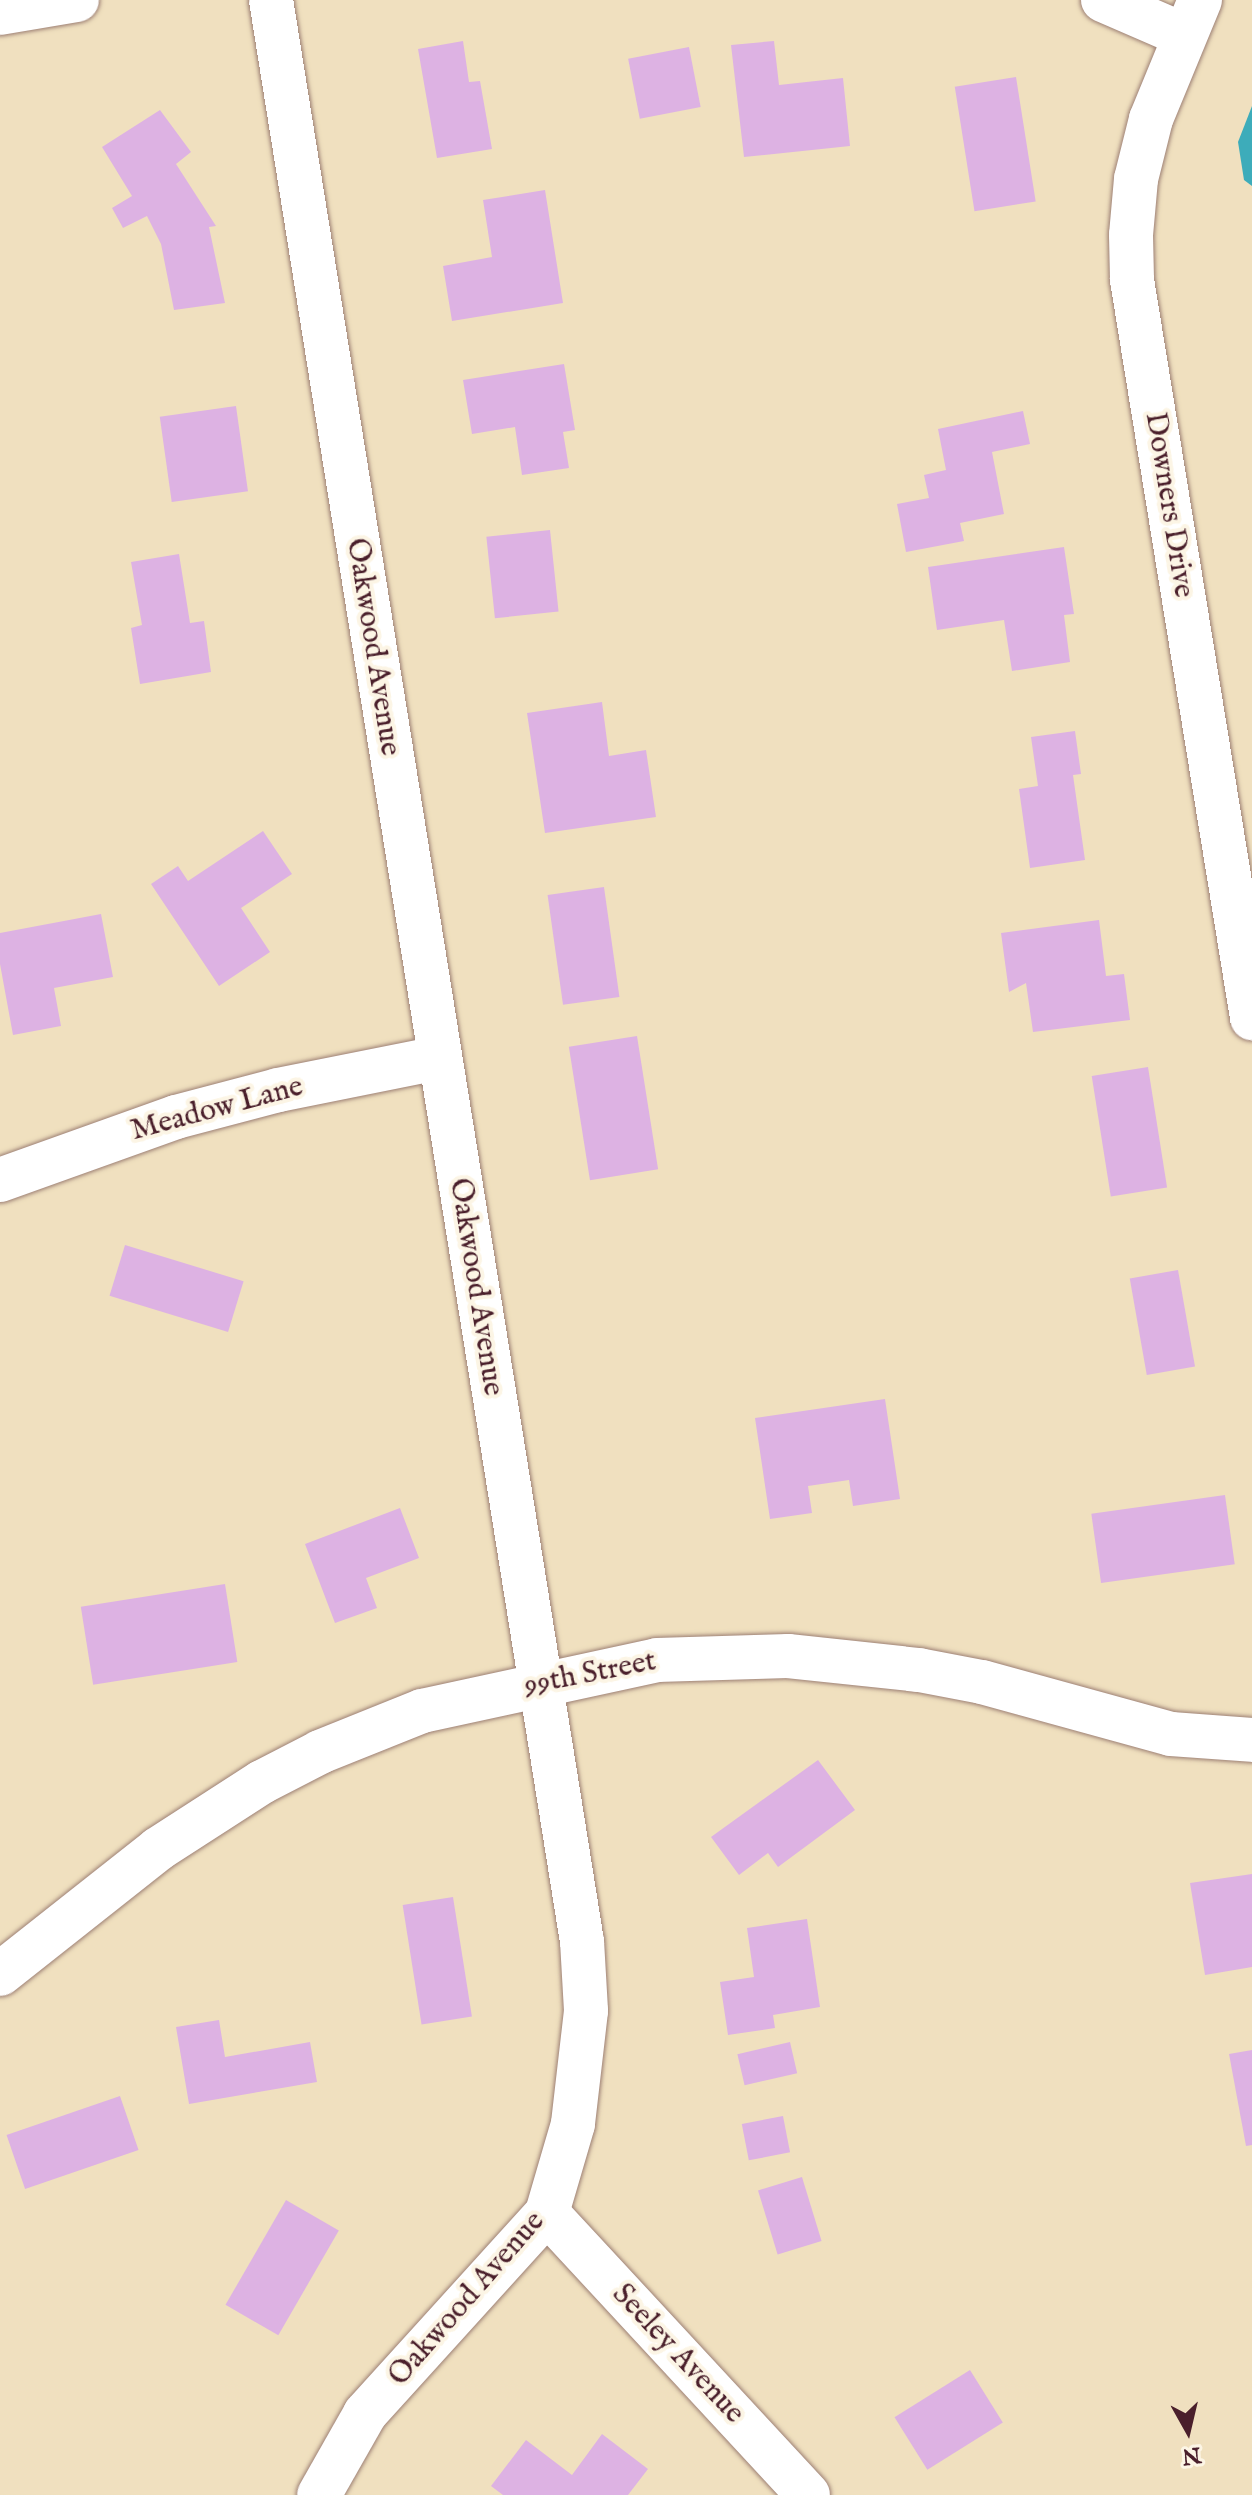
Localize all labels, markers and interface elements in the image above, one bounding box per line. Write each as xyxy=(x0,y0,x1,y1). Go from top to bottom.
street label: Downers Drive xyxy=(1137,410,1201,600)
street label: Oakwood Avenue xyxy=(338,536,408,758)
street label: Meadow Lane xyxy=(127,1069,307,1149)
street label: Oakwood Avenue xyxy=(441,1176,511,1398)
street label: 99th Street xyxy=(521,1644,659,1704)
street label: Oakwood Avenue xyxy=(381,2204,553,2394)
street label: Seeley Avenue xyxy=(604,2277,752,2431)
north arrow xyxy=(1148,2391,1228,2471)
text: N xyxy=(1180,2440,1203,2470)

